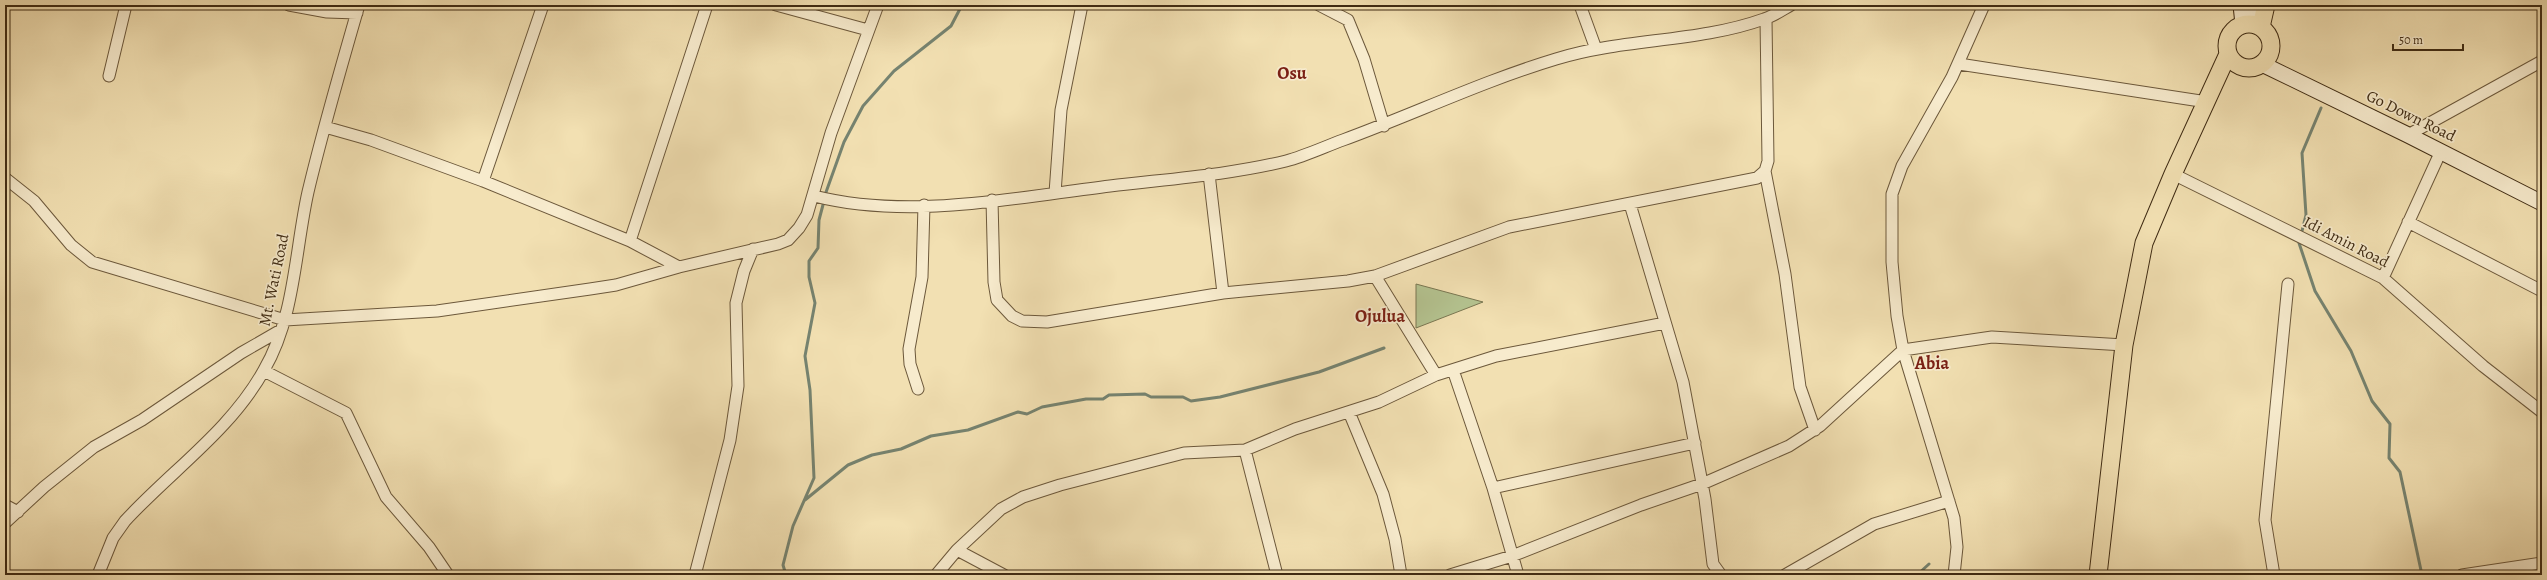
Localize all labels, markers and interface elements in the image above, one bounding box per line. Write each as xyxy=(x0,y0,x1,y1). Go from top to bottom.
scale bar xyxy=(2393,26,2463,52)
text: 50 m xyxy=(2399,32,2423,48)
district label: Osu xyxy=(1277,61,1307,85)
street label: Go Down Road xyxy=(2363,85,2460,147)
street label: Idi Amin Road xyxy=(2299,211,2393,273)
street label: Mt. Wati Road xyxy=(253,231,295,328)
district label: Ojulua xyxy=(1355,304,1405,328)
district label: Abia xyxy=(1914,351,1949,375)

